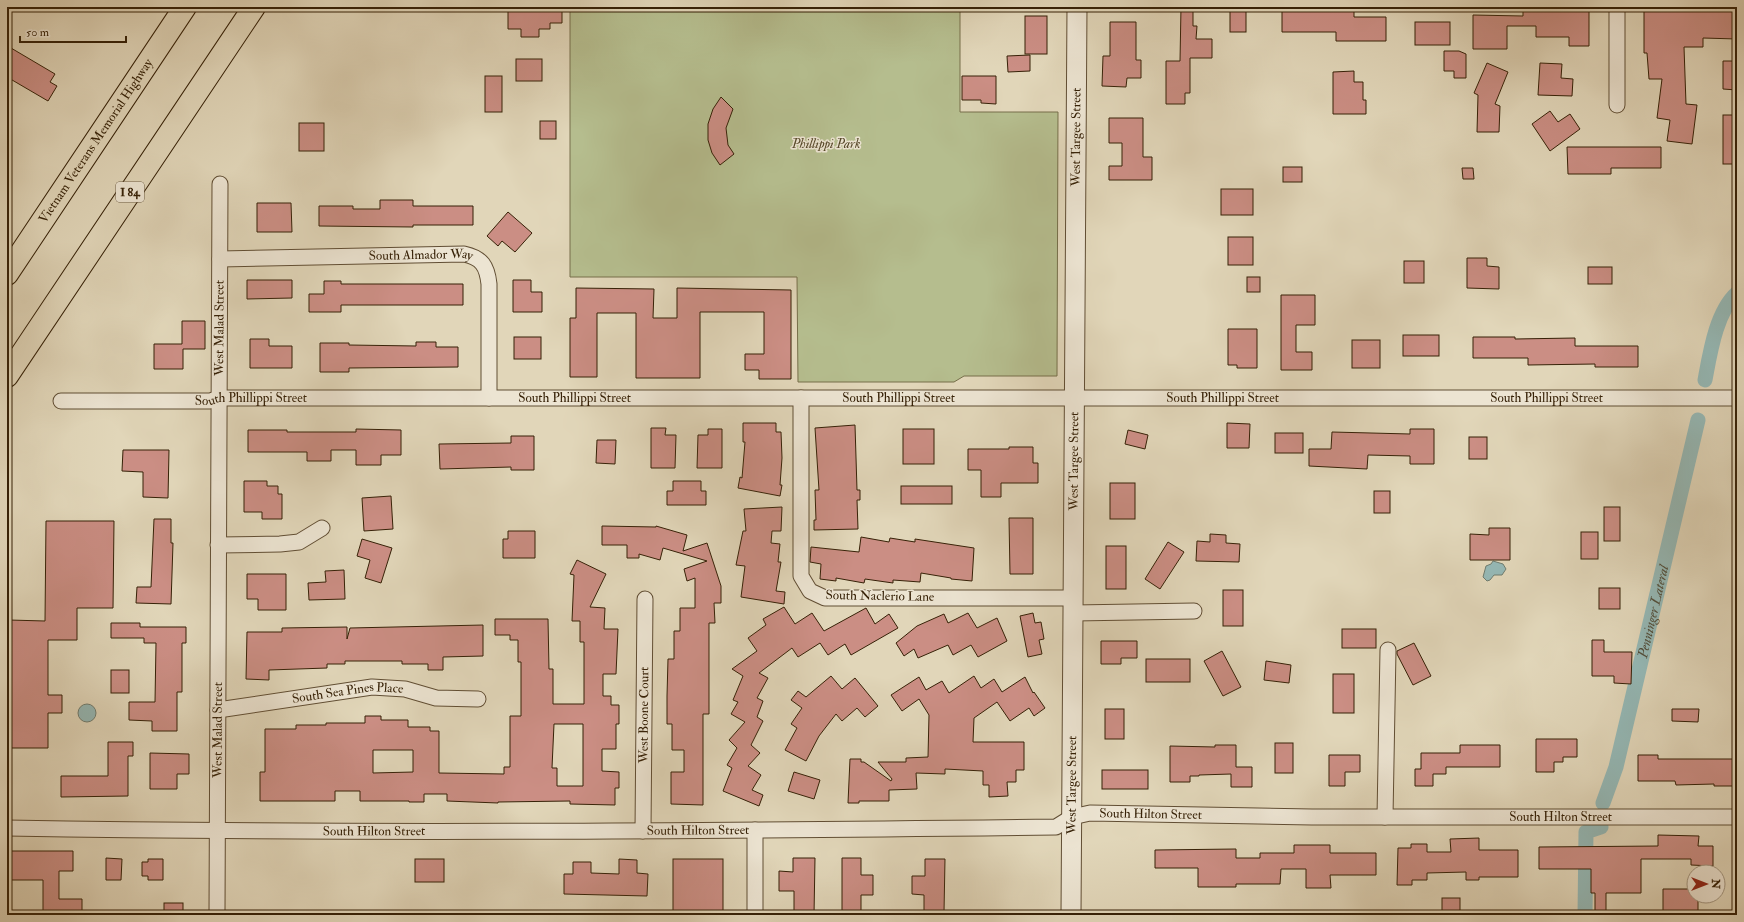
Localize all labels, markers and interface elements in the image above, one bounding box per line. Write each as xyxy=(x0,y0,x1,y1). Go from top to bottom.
scale bar xyxy=(20,18,126,44)
text: 50 m xyxy=(26,25,50,40)
street label: Vietnam Veterans Memorial Highway xyxy=(35,55,157,226)
street label: West Targee Street xyxy=(1068,88,1084,187)
park label: Phillippi Park xyxy=(791,136,860,152)
road number: I 84 xyxy=(116,182,144,202)
street label: South Almador Way xyxy=(369,246,476,265)
street label: West Malad Street xyxy=(211,280,228,377)
street label: South Phillippi Street xyxy=(195,390,307,409)
street label: South Phillippi Street xyxy=(518,390,631,407)
street label: South Phillippi Street xyxy=(842,390,955,407)
street label: South Phillippi Street xyxy=(1166,390,1279,407)
street label: South Phillippi Street xyxy=(1490,390,1603,407)
street label: West Targee Street xyxy=(1066,412,1082,511)
water label: Penninger Lateral xyxy=(1633,562,1672,661)
street label: South Naclerio Lane xyxy=(826,587,935,605)
street label: West Boone Court xyxy=(636,667,652,764)
street label: South Sea Pines Place xyxy=(291,679,404,707)
street label: West Malad Street xyxy=(210,682,226,779)
street label: West Targee Street xyxy=(1064,736,1080,835)
street label: South Hilton Street xyxy=(1099,805,1202,823)
street label: South Hilton Street xyxy=(1509,809,1612,825)
street label: South Hilton Street xyxy=(647,822,749,839)
street label: South Hilton Street xyxy=(323,823,425,839)
north arrow xyxy=(1686,864,1726,904)
text: N xyxy=(1709,878,1722,890)

